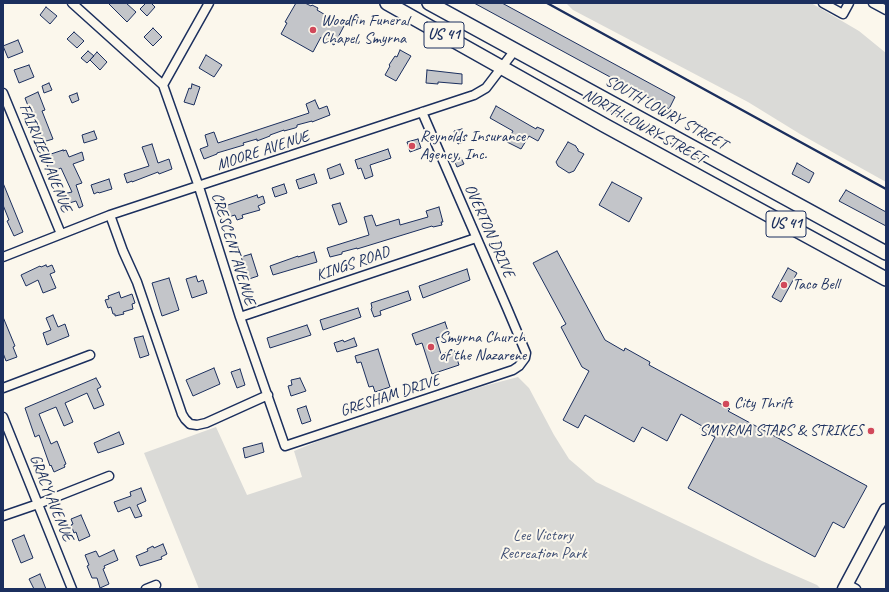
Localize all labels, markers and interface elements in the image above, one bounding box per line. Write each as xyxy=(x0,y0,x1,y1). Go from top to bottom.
place label: Woodfin Funeral Chapel, Smyrna xyxy=(321,11,409,49)
road number: US 41 xyxy=(424,22,464,48)
marker: Woodfin Funeral Chapel, Smyrna xyxy=(308,25,318,35)
street label: SOUTH LOWRY STREET xyxy=(602,72,730,154)
street label: NORTH LOWRY STREET xyxy=(579,85,709,169)
street label: FAIRVIEW AVENUE xyxy=(15,101,75,215)
street label: MOORE AVENUE xyxy=(214,127,312,175)
place label: Reynolds Insurance Agency, Inc. xyxy=(420,127,525,165)
marker: Reynolds Insurance Agency, Inc. xyxy=(407,141,417,151)
street label: OVERTON DRIVE xyxy=(460,181,518,281)
street label: CRESCENT AVENUE xyxy=(207,191,259,307)
road number: US 41 xyxy=(766,211,806,237)
street label: KINGS ROAD xyxy=(314,242,392,286)
place label: Taco Bell xyxy=(792,275,839,295)
marker: Taco Bell xyxy=(779,280,789,290)
place label: Smyrna Church of the Nazarene xyxy=(439,328,526,366)
marker: Smyrna Church of the Nazarene xyxy=(426,342,436,352)
street label: GRESHAM DRIVE xyxy=(338,371,442,421)
place label: City Thrift xyxy=(734,394,792,414)
marker: City Thrift xyxy=(721,399,731,409)
place label: SMYRNA STARS & STRIKES xyxy=(699,421,863,441)
marker: SMYRNA STARS & STRIKES xyxy=(866,426,876,436)
street label: GRACY AVENUE xyxy=(25,452,77,544)
park label: Lee Victory Recreation Park xyxy=(499,526,587,564)

